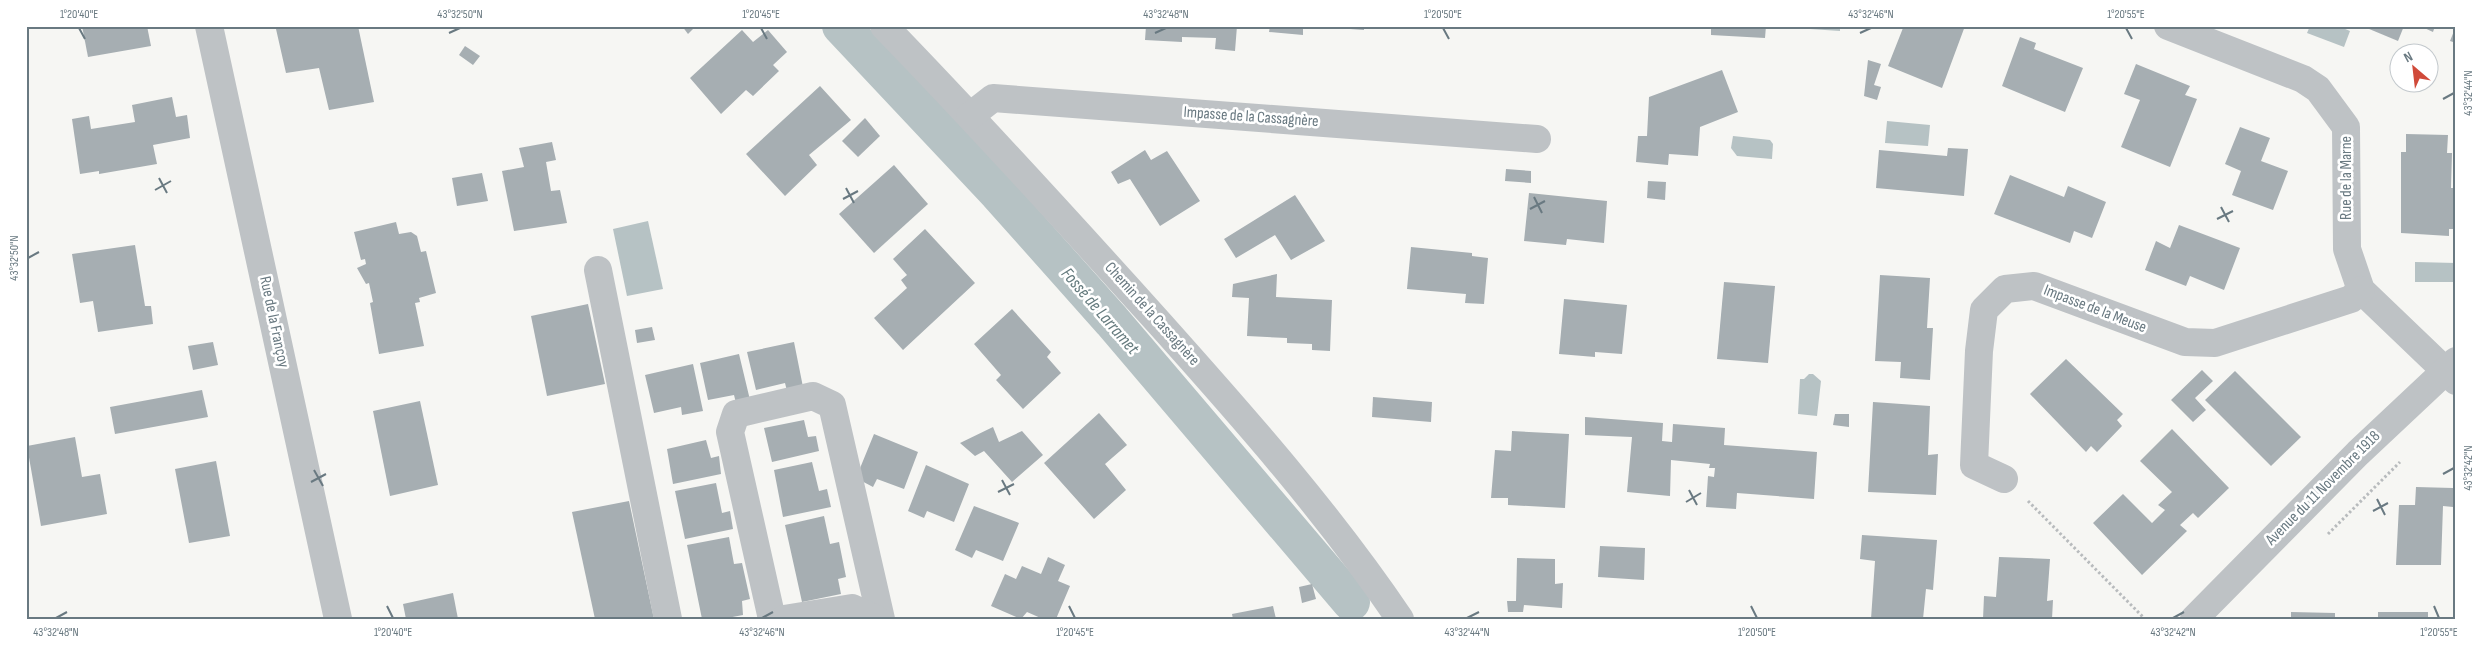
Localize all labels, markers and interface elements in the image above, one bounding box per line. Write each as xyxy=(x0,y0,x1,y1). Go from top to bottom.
text: 1°20'40"E xyxy=(60,7,98,22)
text: 43°32'50"N xyxy=(437,7,483,22)
text: 1°20'45"E xyxy=(742,7,780,22)
text: 43°32'48"N xyxy=(1143,7,1189,22)
text: 1°20'50"E xyxy=(1424,7,1462,22)
text: 43°32'46"N xyxy=(1848,7,1894,22)
text: 1°20'55"E xyxy=(2107,7,2145,22)
north arrow xyxy=(2390,42,2440,92)
text: N xyxy=(2401,48,2415,66)
text: 43°32'44"N xyxy=(2461,70,2476,116)
street label: Impasse de la Cassagnère xyxy=(1183,103,1319,131)
street label: Rue de la Marne xyxy=(2337,136,2356,220)
text: 43°32'50"N xyxy=(7,235,22,281)
street label: Chemin de la Cassagnère xyxy=(1101,258,1203,370)
water label: Fossé de Larramet xyxy=(1057,263,1144,359)
street label: Rue de la Françoy xyxy=(255,275,293,369)
street label: Impasse de la Meuse xyxy=(2041,281,2149,337)
street label: Avenue du 11 Novembre 1918 xyxy=(2261,427,2384,550)
text: 43°32'42"N xyxy=(2461,445,2476,491)
text: 43°32'48"N xyxy=(33,625,79,640)
text: 1°20'40"E xyxy=(374,625,412,640)
text: 43°32'46"N xyxy=(739,625,785,640)
text: 1°20'45"E xyxy=(1056,625,1094,640)
text: 43°32'44"N xyxy=(1444,625,1490,640)
text: 1°20'50"E xyxy=(1738,625,1776,640)
text: 43°32'42"N xyxy=(2150,625,2196,640)
text: 1°20'55"E xyxy=(2420,625,2458,640)

